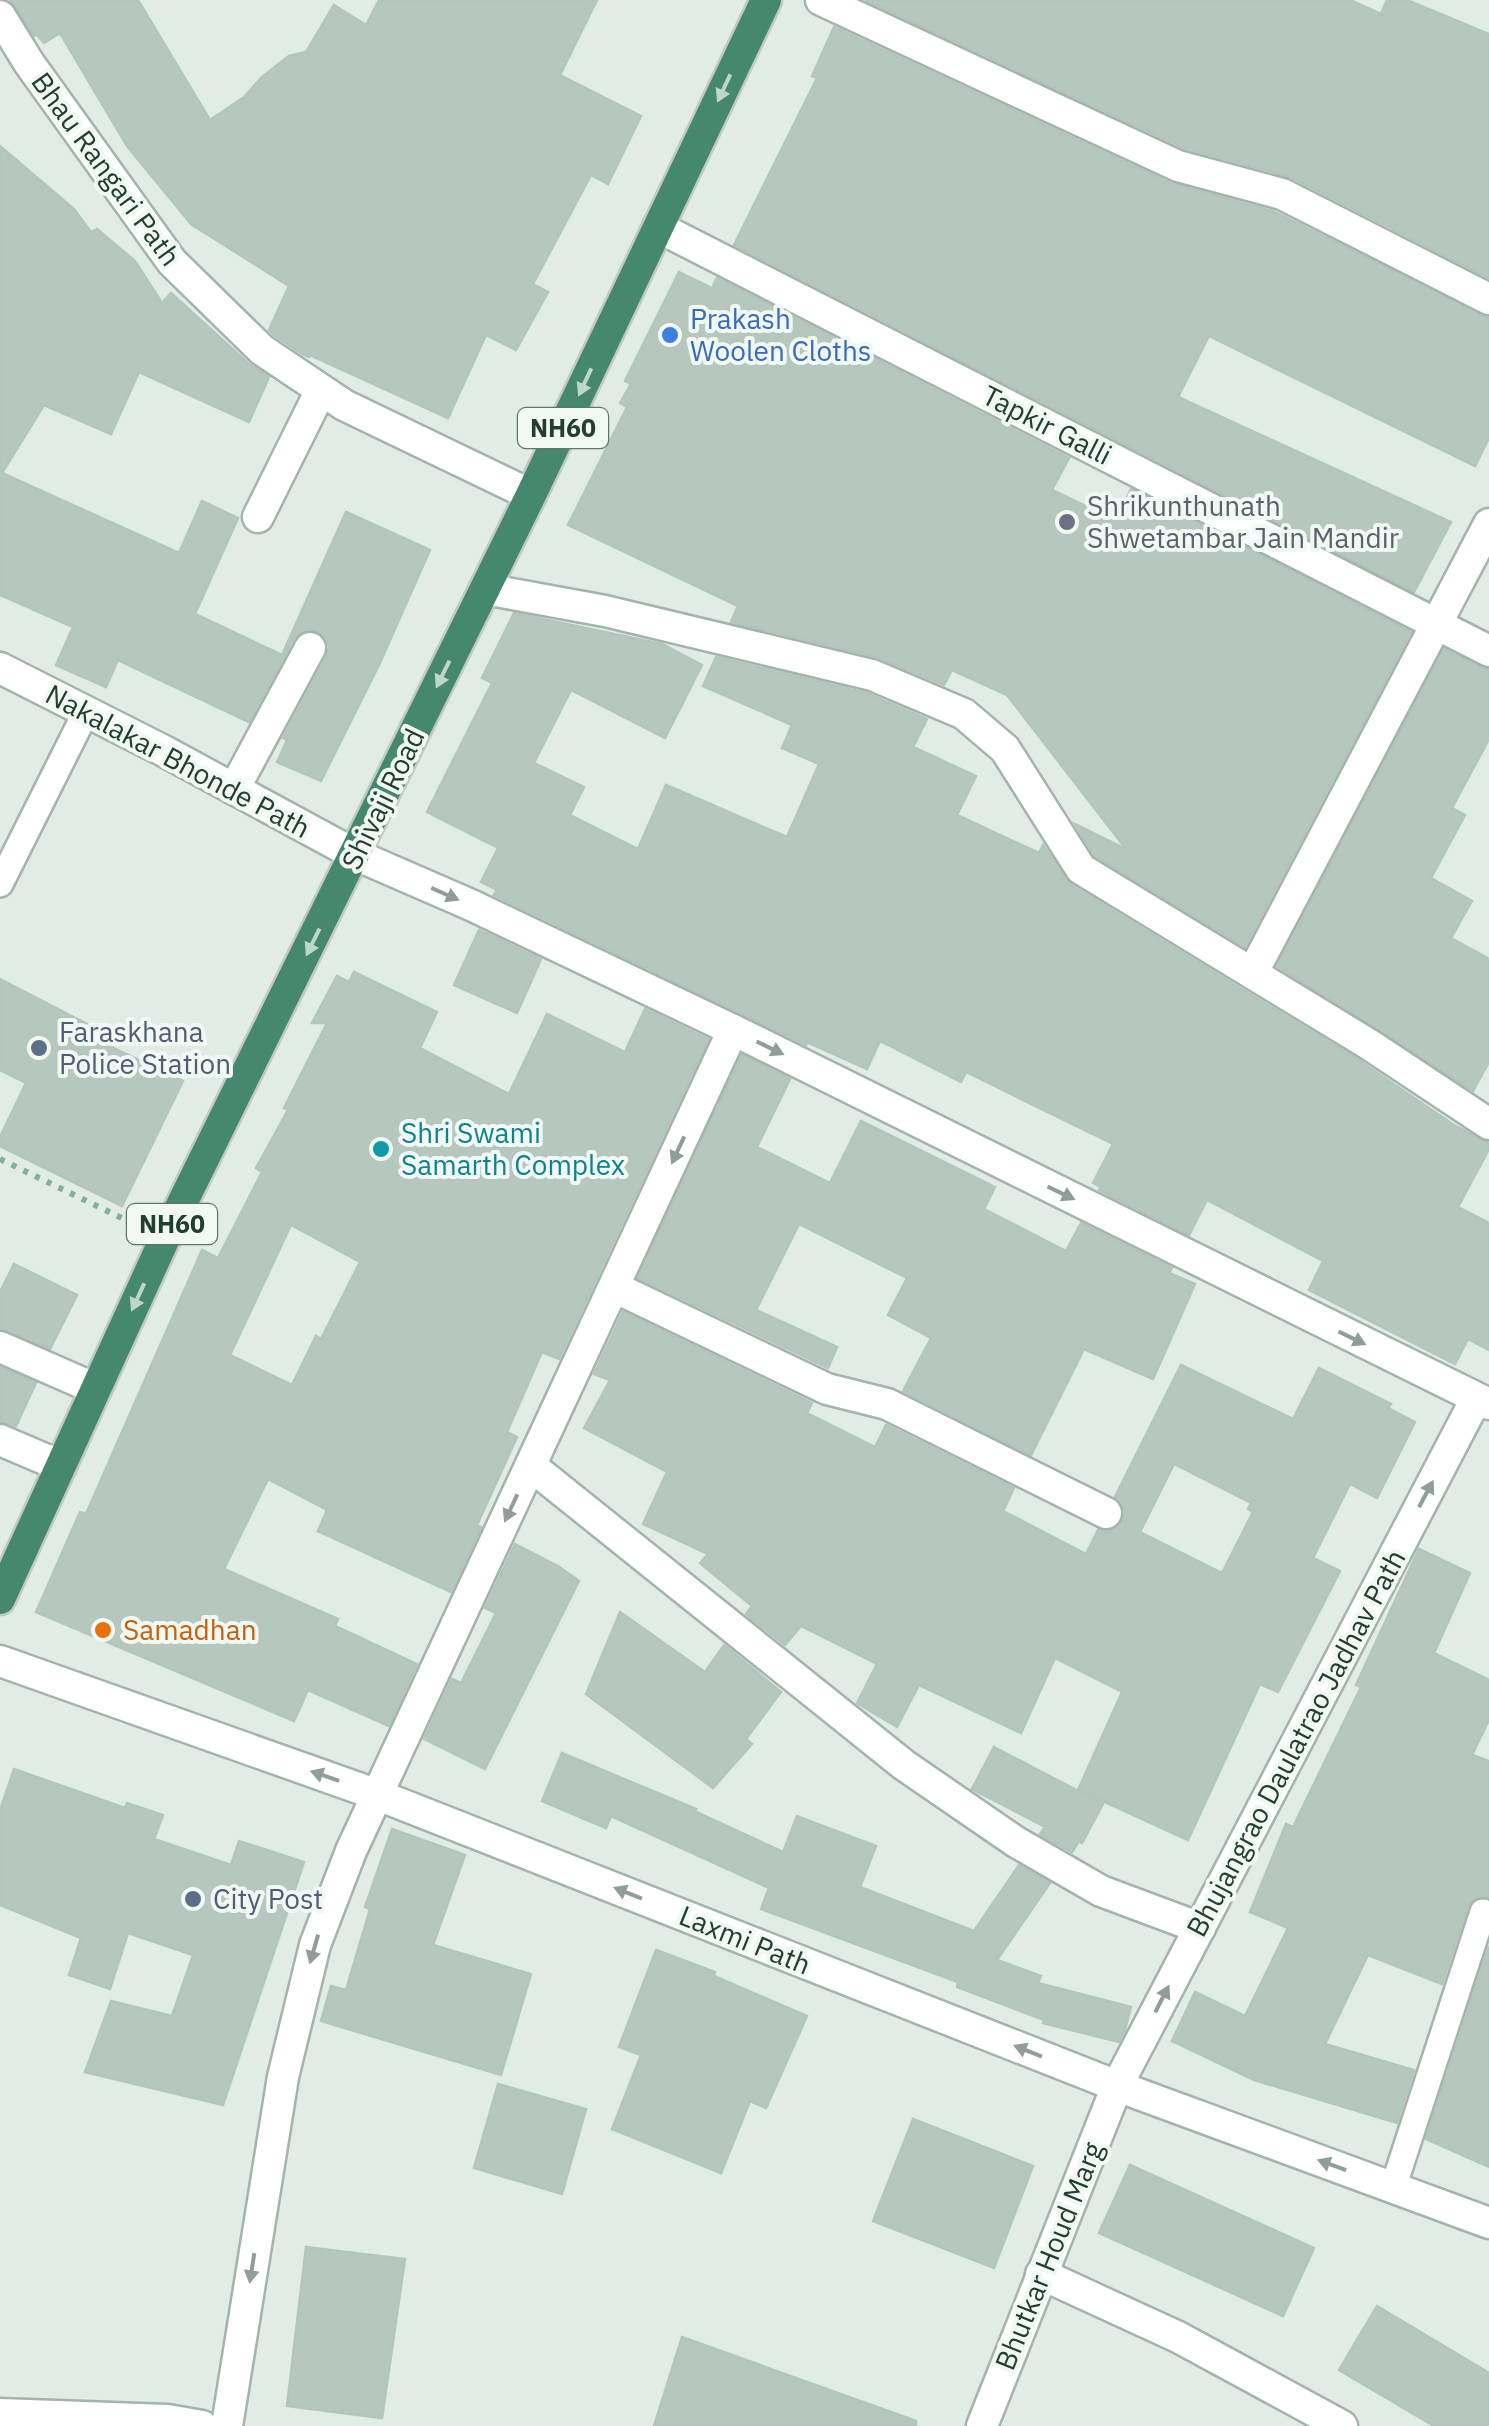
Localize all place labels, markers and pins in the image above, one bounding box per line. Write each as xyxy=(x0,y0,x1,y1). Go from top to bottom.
place label: Prakash Woolen Cloths xyxy=(690,300,871,369)
marker: Prakash Woolen Cloths xyxy=(659,324,681,346)
place label: Shrikunthunath Shwetambar Jain Mandir xyxy=(1087,487,1399,556)
marker: Shrikunthunath Shwetambar Jain Mandir xyxy=(1056,511,1078,533)
place label: Faraskhana Police Station xyxy=(59,1013,231,1082)
marker: Faraskhana Police Station xyxy=(28,1037,50,1059)
place label: Shri Swami Samarth Complex xyxy=(401,1114,625,1183)
marker: Shri Swami Samarth Complex xyxy=(370,1138,392,1160)
place label: Samadhan xyxy=(123,1611,257,1648)
marker: Samadhan xyxy=(92,1619,114,1641)
place label: City Post xyxy=(213,1880,323,1917)
marker: City Post xyxy=(182,1888,204,1910)

